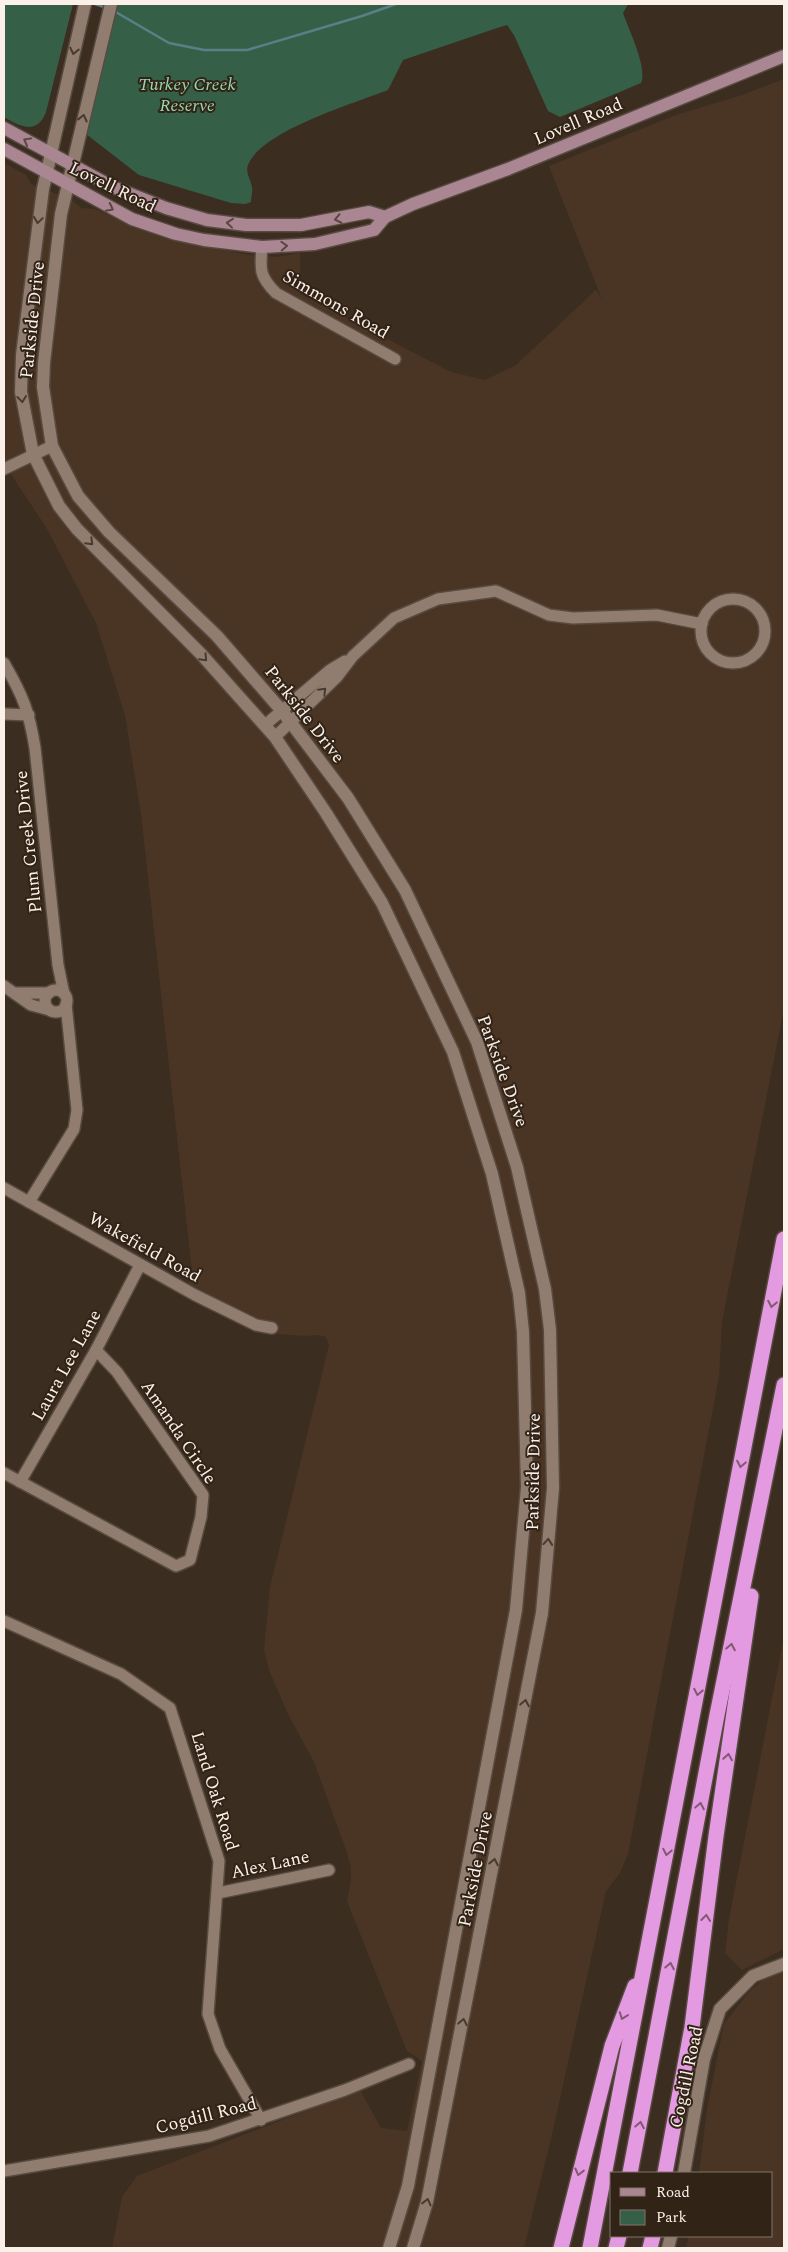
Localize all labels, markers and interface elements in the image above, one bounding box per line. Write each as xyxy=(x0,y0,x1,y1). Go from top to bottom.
one-way arrow xyxy=(69,47,80,56)
park label: Turkey Creek Reserve xyxy=(138,71,236,119)
street label: Lovell Road xyxy=(530,91,627,152)
one-way arrow xyxy=(77,114,88,123)
one-way arrow xyxy=(23,137,32,147)
street label: Lovell Road xyxy=(65,155,161,220)
one-way arrow xyxy=(105,202,114,212)
one-way arrow xyxy=(333,213,342,224)
one-way arrow xyxy=(33,217,44,225)
one-way arrow xyxy=(226,218,234,229)
one-way arrow xyxy=(280,240,288,251)
street label: Parkside Drive xyxy=(13,260,52,380)
street label: Simmons Road xyxy=(277,263,394,346)
one-way arrow xyxy=(16,395,27,403)
one-way arrow xyxy=(84,537,93,546)
one-way arrow xyxy=(198,652,207,661)
street label: Parkside Drive xyxy=(258,660,351,769)
one-way arrow xyxy=(317,688,326,697)
street label: Plum Creek Drive xyxy=(8,769,49,915)
street label: Parkside Drive xyxy=(470,1011,535,1131)
street label: Wakefield Road xyxy=(83,1205,206,1290)
one-way arrow xyxy=(767,1300,777,1309)
street label: Laura Lee Lane xyxy=(25,1305,108,1426)
street label: Amanda Circle xyxy=(134,1375,223,1490)
street label: Parkside Drive xyxy=(519,1413,548,1531)
one-way arrow xyxy=(737,1460,747,1468)
one-way arrow xyxy=(543,1538,554,1546)
one-way arrow xyxy=(726,1642,736,1651)
one-way arrow xyxy=(693,1688,703,1697)
one-way arrow xyxy=(519,1698,529,1707)
street label: Land Oak Road xyxy=(184,1728,245,1854)
one-way arrow xyxy=(722,1753,733,1761)
one-way arrow xyxy=(695,1802,705,1810)
street label: Parkside Drive xyxy=(451,1809,500,1929)
street label: Alex Lane xyxy=(228,1843,312,1886)
one-way arrow xyxy=(662,1848,673,1856)
one-way arrow xyxy=(488,1858,499,1867)
one-way arrow xyxy=(700,1914,710,1922)
one-way arrow xyxy=(664,1961,674,1970)
one-way arrow xyxy=(619,2011,629,2019)
one-way arrow xyxy=(457,2017,468,2026)
street label: Cogdill Road xyxy=(662,2024,710,2131)
street label: Cogdill Road xyxy=(152,2090,260,2141)
one-way arrow xyxy=(634,2121,644,2130)
one-way arrow xyxy=(574,2167,584,2175)
legend xyxy=(610,2172,773,2237)
text: Road xyxy=(656,2181,690,2204)
one-way arrow xyxy=(421,2197,432,2206)
text: Park xyxy=(656,2206,687,2229)

